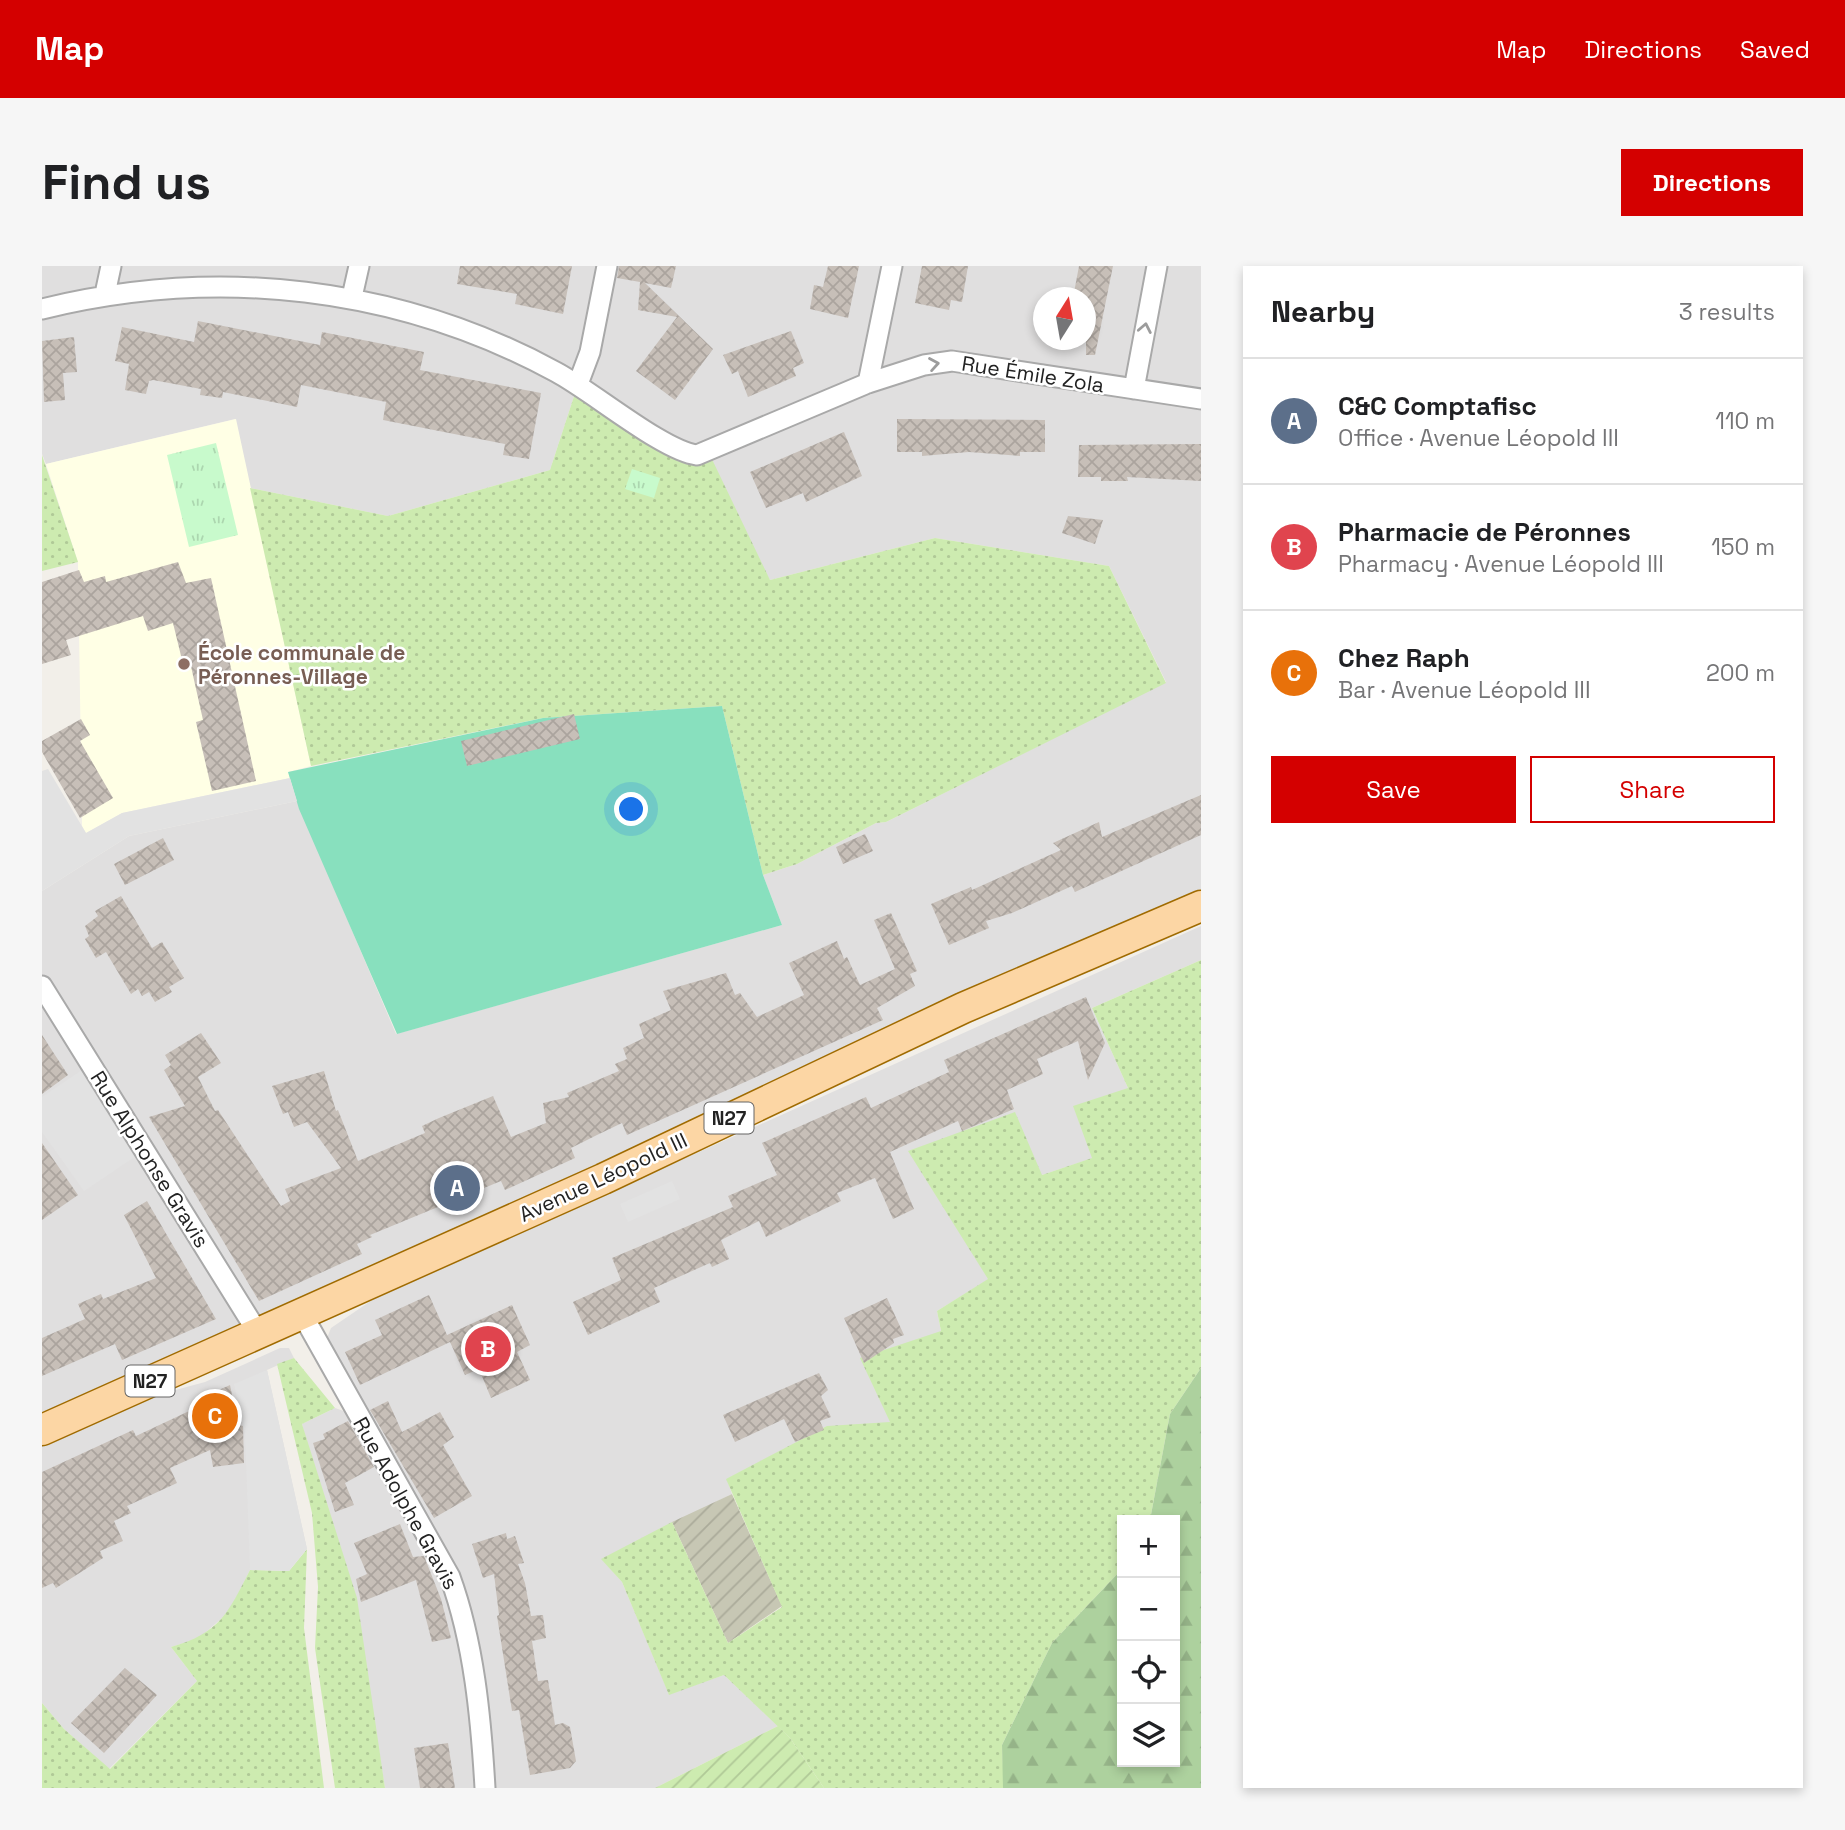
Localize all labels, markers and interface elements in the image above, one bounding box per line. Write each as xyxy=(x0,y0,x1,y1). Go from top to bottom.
text: Map xyxy=(35,28,104,70)
text: Map xyxy=(1496,34,1546,65)
text: Directions xyxy=(1584,34,1702,65)
text: Saved xyxy=(1740,34,1810,65)
button: Directions xyxy=(1621,149,1803,216)
text: Find us xyxy=(42,151,211,213)
north arrow xyxy=(1033,287,1096,350)
text: Nearby xyxy=(1271,292,1375,331)
text: 3 results xyxy=(1679,297,1775,327)
one-way arrow xyxy=(1137,322,1152,334)
street label: Rue Émile Zola xyxy=(960,349,1106,399)
one-way arrow xyxy=(927,357,939,372)
text: C&C Comptafisc xyxy=(1338,389,1537,423)
text: A xyxy=(1287,406,1301,436)
text: 110 m xyxy=(1715,406,1775,436)
text: Office · Avenue Léopold III xyxy=(1338,423,1619,453)
text: Pharmacie de Péronnes xyxy=(1338,515,1631,549)
text: B xyxy=(1286,532,1302,562)
text: 150 m xyxy=(1711,532,1775,562)
text: Pharmacy · Avenue Léopold III xyxy=(1338,549,1664,579)
place label: École communale de Péronnes-Village xyxy=(198,639,405,690)
text: Chez Raph xyxy=(1338,641,1470,675)
marker: École communale de Péronnes-Village xyxy=(176,656,192,672)
text: C xyxy=(1287,658,1301,688)
text: 200 m xyxy=(1706,658,1775,688)
text: Bar · Avenue Léopold III xyxy=(1338,675,1591,705)
button: Save xyxy=(1271,756,1516,823)
button: Share xyxy=(1530,756,1775,823)
your location xyxy=(614,792,648,826)
street label: Rue Alphonse Gravis xyxy=(85,1065,215,1253)
road number: N27 xyxy=(704,1102,754,1133)
street label: Avenue Léopold III xyxy=(515,1126,691,1228)
pin: A xyxy=(434,1162,480,1214)
pin: B xyxy=(465,1323,511,1375)
road number: N27 xyxy=(126,1366,174,1396)
pin: C xyxy=(192,1390,238,1442)
street label: Rue Adolphe Gravis xyxy=(347,1412,465,1594)
map controls xyxy=(1117,1515,1180,1767)
button: + xyxy=(1117,1515,1180,1578)
button: − xyxy=(1117,1578,1180,1641)
button: locate xyxy=(1117,1641,1180,1704)
button: layers xyxy=(1117,1704,1180,1767)

